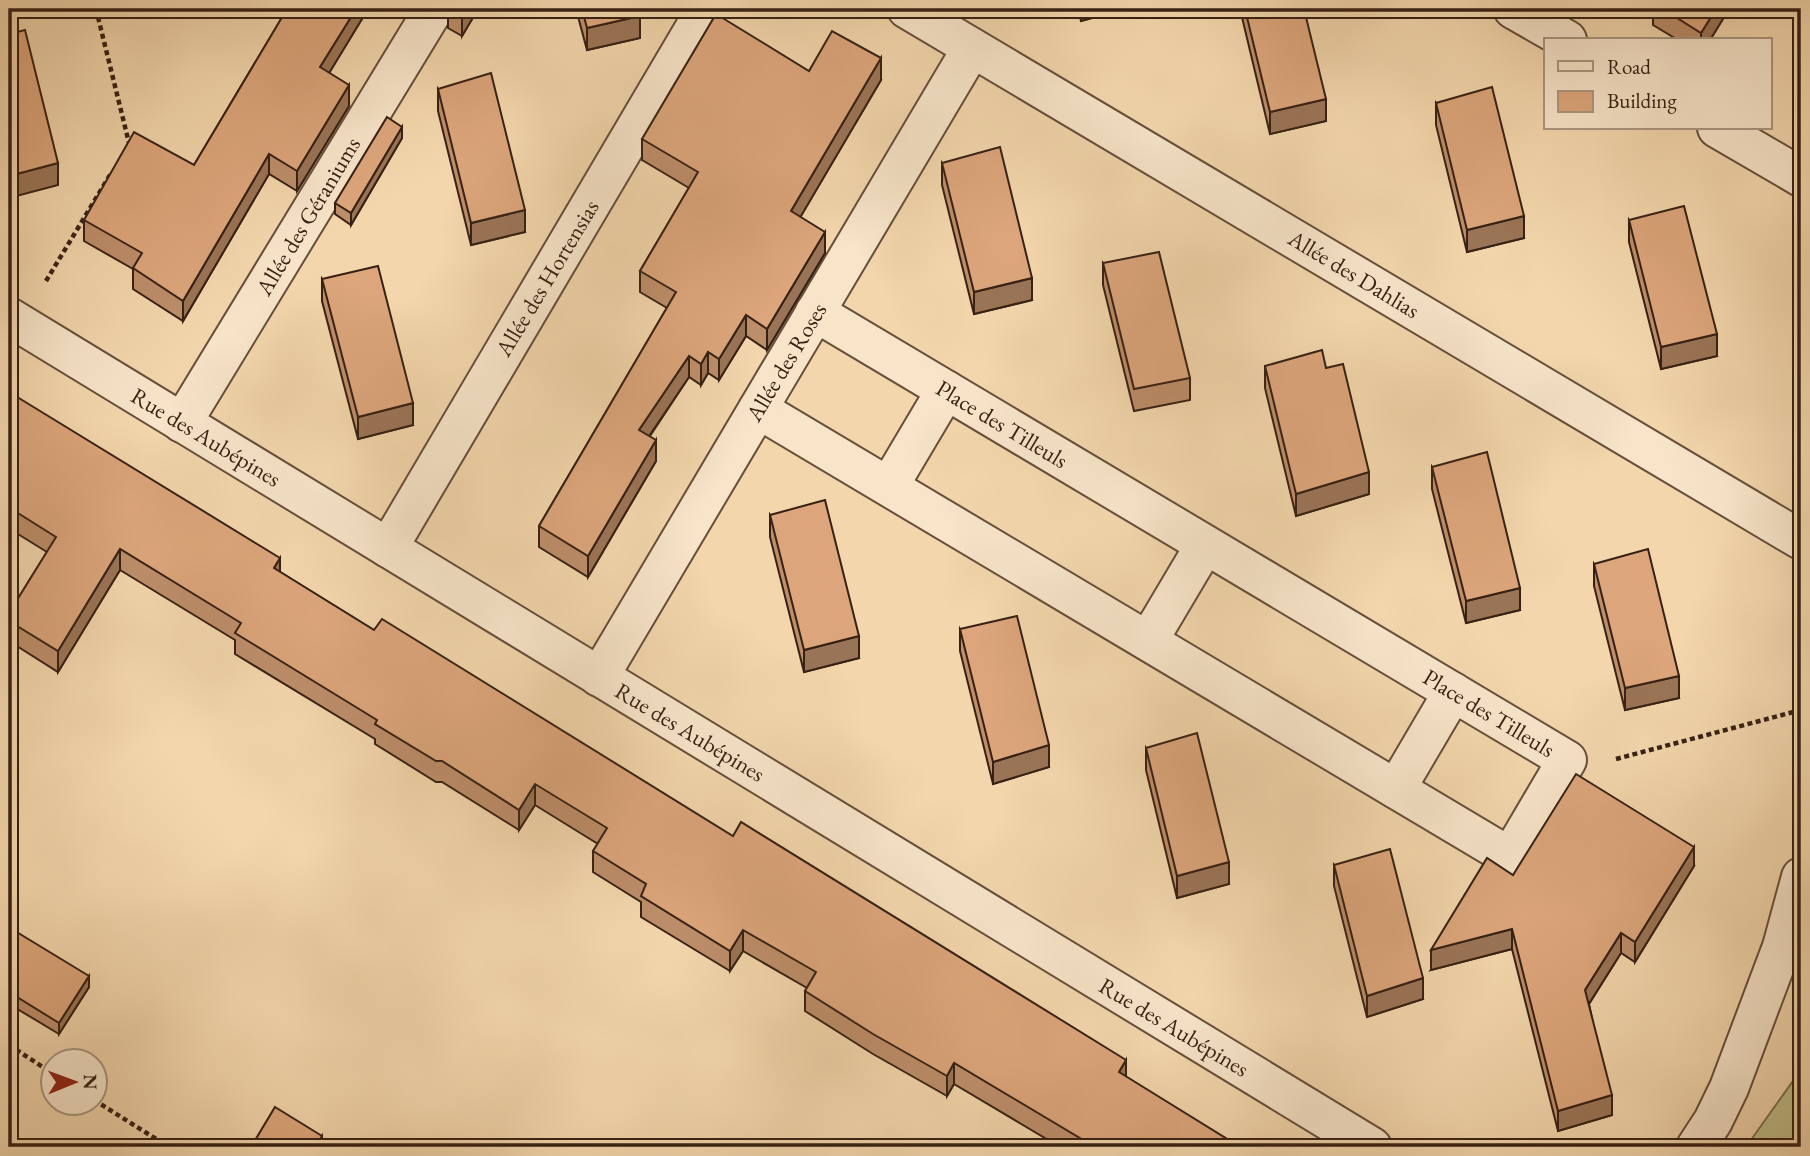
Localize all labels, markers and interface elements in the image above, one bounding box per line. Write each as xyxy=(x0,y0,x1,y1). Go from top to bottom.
legend xyxy=(1544,38,1772,130)
text: Road xyxy=(1607,53,1651,80)
text: Building xyxy=(1607,87,1677,114)
street label: Allée des Géraniums xyxy=(248,131,367,302)
street label: Allée des Hortensias xyxy=(488,194,606,363)
street label: Allée des Dahlias xyxy=(1282,223,1425,325)
street label: Allée des Roses xyxy=(738,297,833,428)
street label: Place des Tilleuls xyxy=(931,373,1073,475)
street label: Rue des Aubépines xyxy=(126,380,286,494)
street label: Place des Tilleuls xyxy=(1418,662,1560,764)
street label: Rue des Aubépines xyxy=(610,675,770,789)
street label: Rue des Aubépines xyxy=(1094,970,1254,1084)
north arrow xyxy=(38,1048,108,1118)
text: N xyxy=(78,1074,103,1090)

